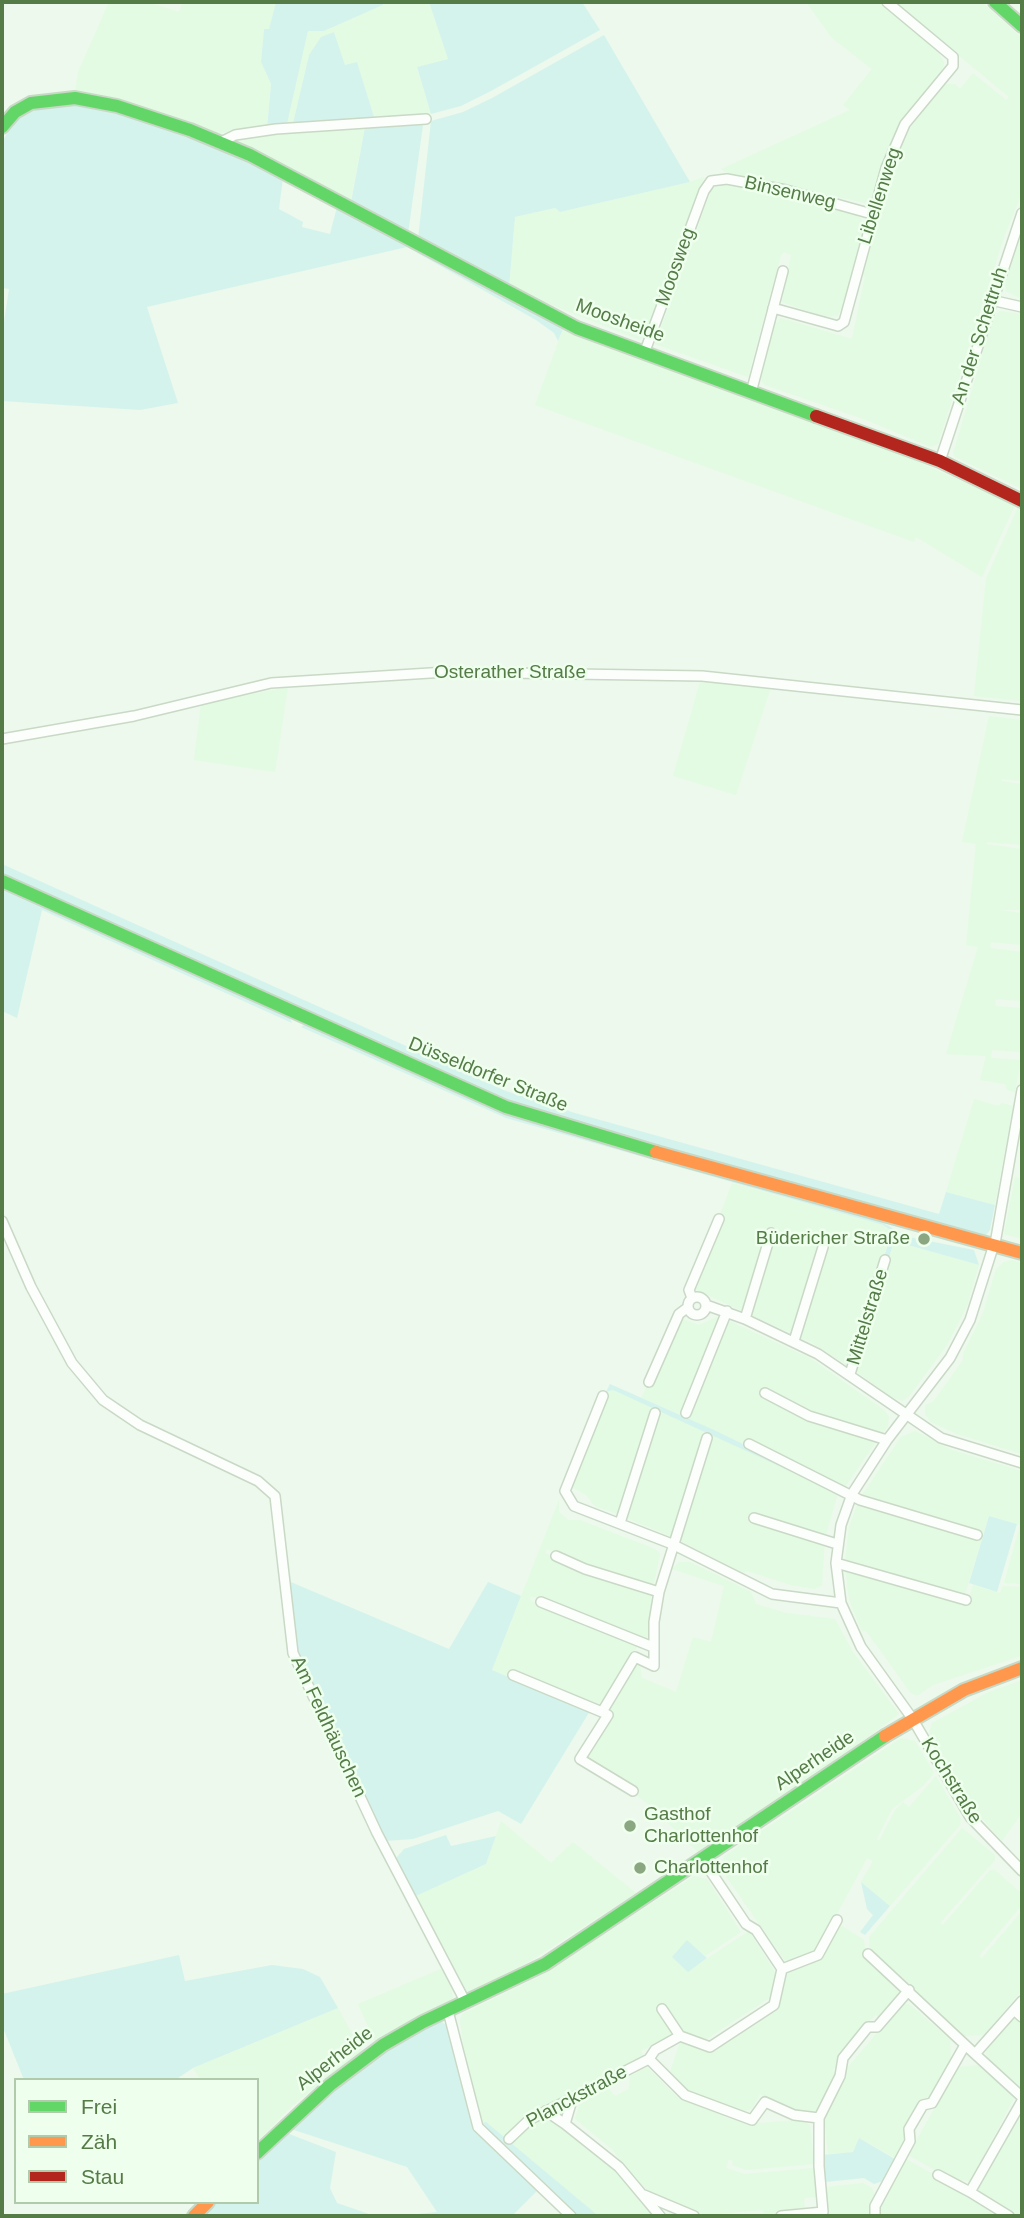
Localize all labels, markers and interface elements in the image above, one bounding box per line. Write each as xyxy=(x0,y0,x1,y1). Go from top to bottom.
street label: Libellenweg xyxy=(854,145,906,247)
street label: Binsenweg xyxy=(742,171,838,215)
street label: Moosweg xyxy=(651,225,701,309)
street label: An der Schettruh xyxy=(947,265,1013,407)
street label: Moosheide xyxy=(572,294,668,348)
street label: Osterather Straße xyxy=(434,662,586,684)
street label: Düsseldorfer Straße xyxy=(405,1033,571,1117)
place label: Büdericher Straße xyxy=(756,1228,910,1250)
marker: Büdericher Straße xyxy=(916,1231,932,1247)
street label: Mittelstraße xyxy=(843,1266,893,1368)
street label: Am Feldhäuschen xyxy=(285,1653,371,1801)
street label: Alperheide xyxy=(771,1726,859,1796)
street label: Kochstraße xyxy=(916,1734,986,1828)
place label: Gasthof Charlottenhof xyxy=(644,1804,758,1848)
marker: Gasthof Charlottenhof xyxy=(622,1818,638,1834)
place label: Charlottenhof xyxy=(654,1857,768,1879)
marker: Charlottenhof xyxy=(632,1860,648,1876)
street label: Alperheide xyxy=(292,2022,378,2096)
street label: Planckstraße xyxy=(523,2061,631,2133)
legend xyxy=(14,2078,259,2204)
text: Frei xyxy=(81,2095,117,2118)
text: Zäh xyxy=(81,2130,117,2153)
text: Stau xyxy=(81,2165,124,2188)

